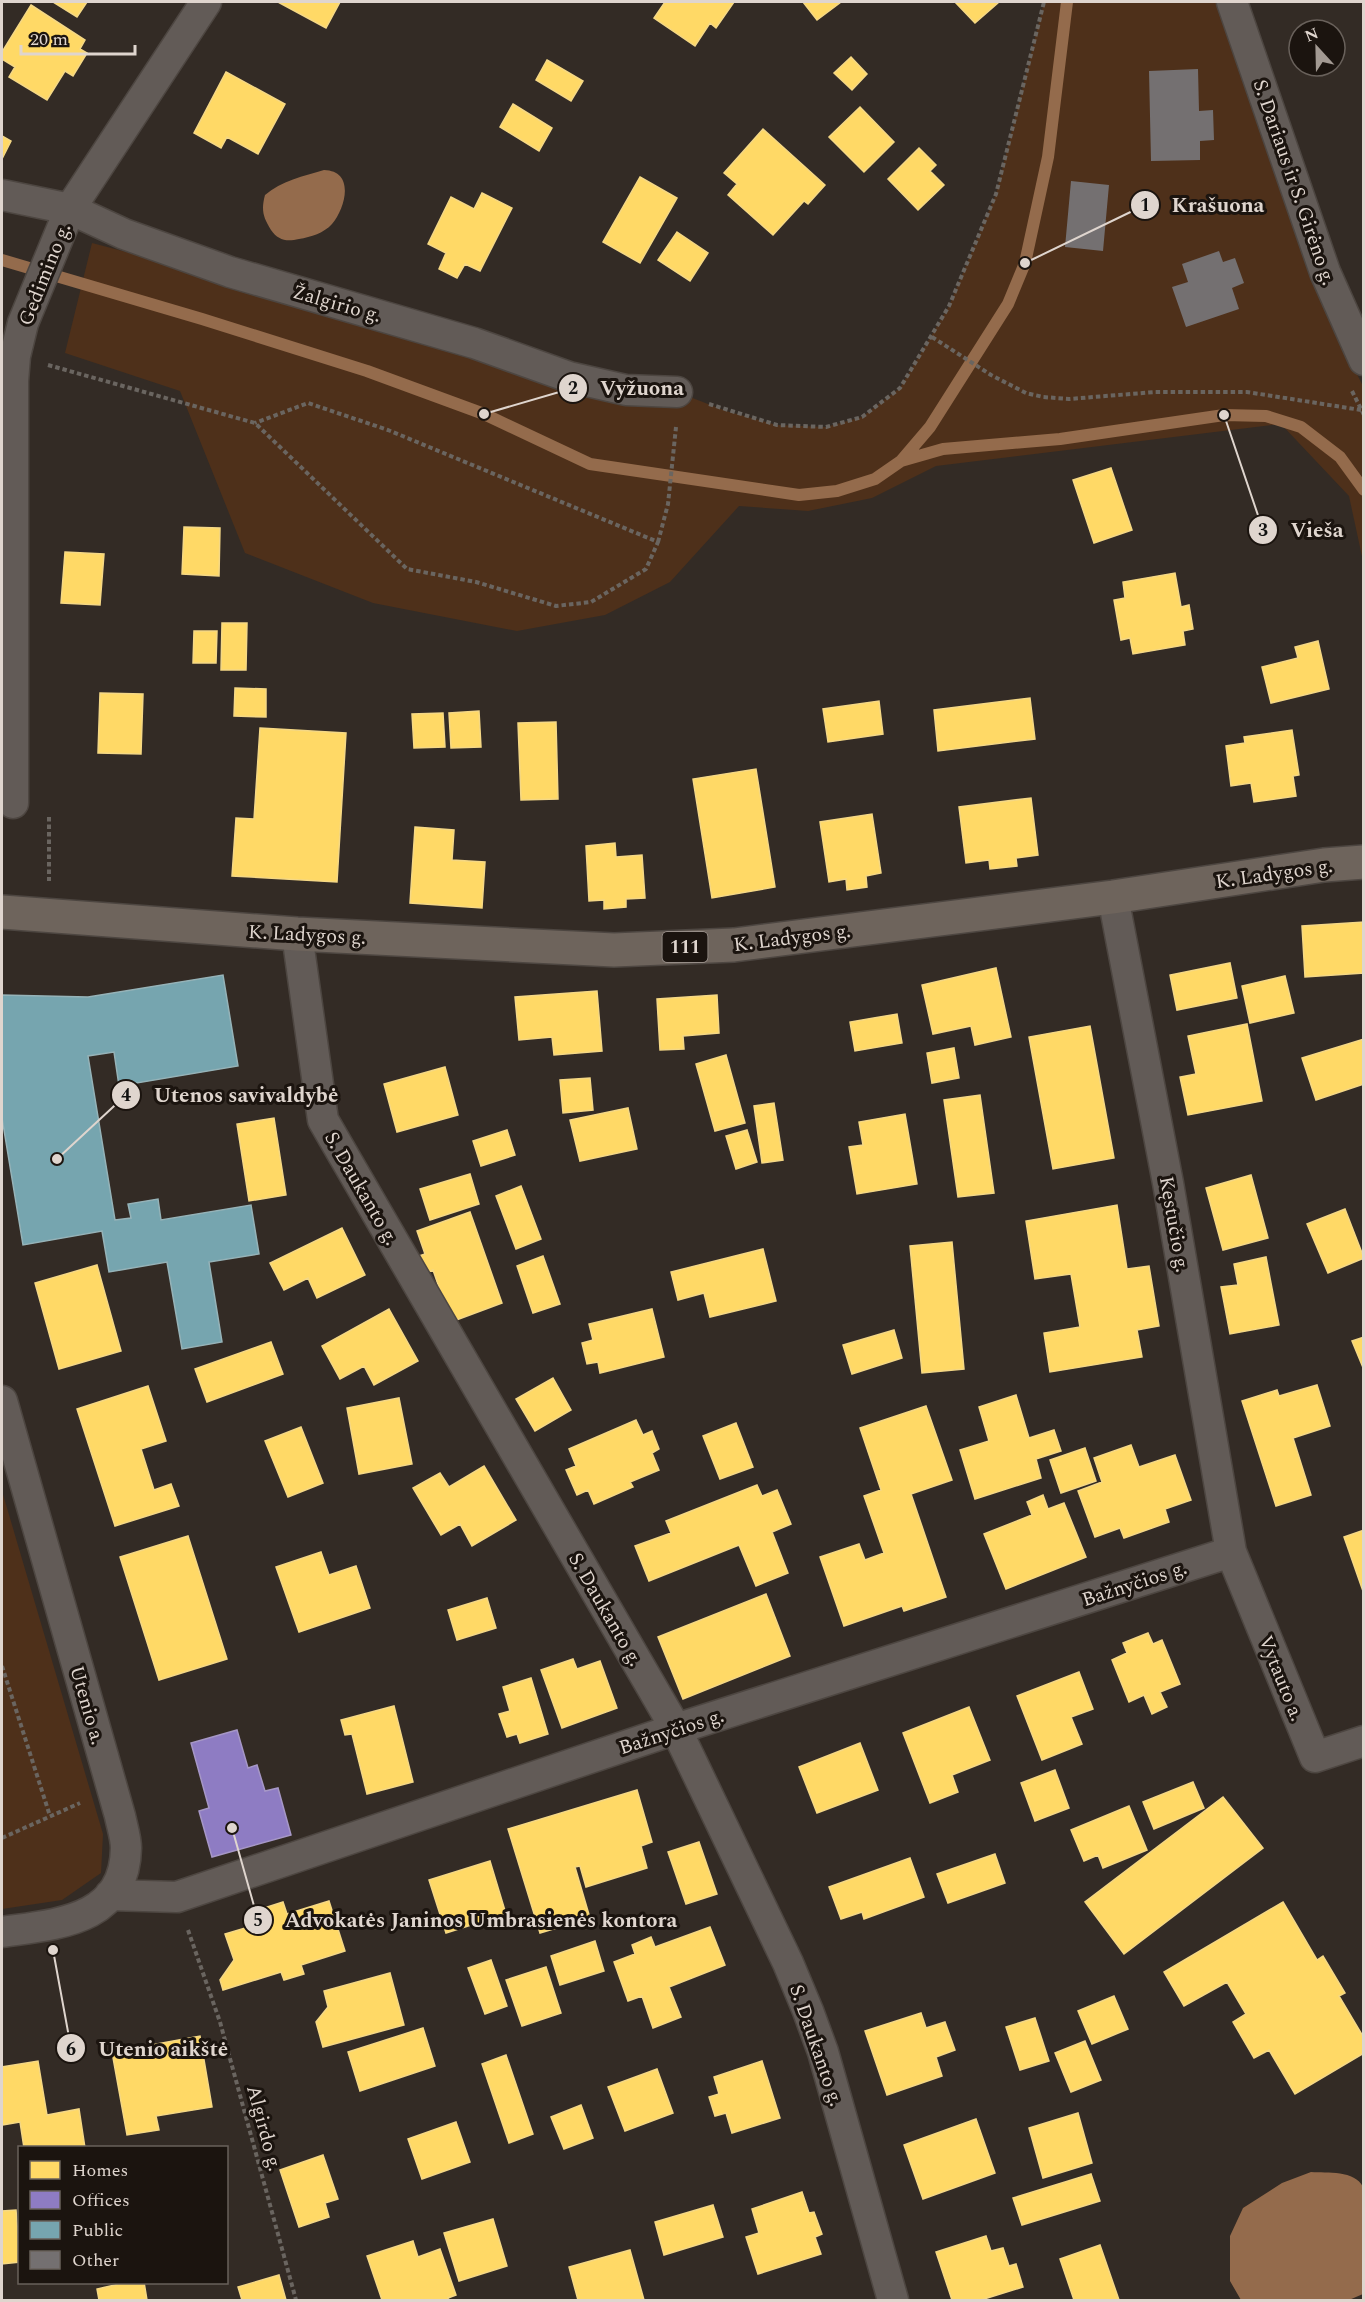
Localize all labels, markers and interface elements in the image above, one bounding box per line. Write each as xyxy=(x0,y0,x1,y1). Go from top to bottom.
scale bar xyxy=(21,18,135,56)
north arrow xyxy=(1287,18,1347,78)
text: N xyxy=(1301,21,1322,49)
text: 20 m xyxy=(30,26,68,53)
street label: S. Dariaus ir S. Girėno g. xyxy=(1245,75,1343,289)
callout: Krašuona xyxy=(1130,186,1277,225)
text: Krašuona xyxy=(1172,190,1265,222)
text: 1 xyxy=(1140,192,1150,219)
street label: Gedimino g. xyxy=(11,218,79,330)
street label: Žalgirio g. xyxy=(289,277,384,331)
callout: Vyžuona xyxy=(558,368,696,407)
text: Vyžuona xyxy=(600,373,684,405)
text: 2 xyxy=(568,375,578,402)
callout: Vieša xyxy=(1248,511,1355,550)
text: Vieša xyxy=(1290,515,1344,547)
text: 3 xyxy=(1258,517,1268,544)
street label: K. Ladygos g. xyxy=(1214,851,1335,897)
street label: K. Ladygos g. xyxy=(732,916,852,960)
street label: K. Ladygos g. xyxy=(247,917,367,953)
road number: 111 xyxy=(662,932,708,962)
callout: Utenos savivaldybė xyxy=(111,1075,350,1114)
text: Utenos savivaldybė xyxy=(154,1080,338,1112)
text: 4 xyxy=(121,1082,131,1109)
street label: S. Daukanto g. xyxy=(316,1126,406,1251)
street label: Kęstučio g. xyxy=(1151,1174,1197,1275)
street label: S. Daukanto g. xyxy=(560,1547,650,1672)
street label: Bažnyčios g. xyxy=(1078,1553,1191,1615)
street label: Vytauto a. xyxy=(1250,1631,1312,1726)
street label: Utenio a. xyxy=(61,1662,113,1748)
street label: Bažnyčios g. xyxy=(615,1701,728,1763)
callout: Advokatės Janinos Umbrasienės kontora xyxy=(243,1900,689,1939)
text: Advokatės Janinos Umbrasienės kontora xyxy=(285,1905,678,1937)
text: 5 xyxy=(253,1907,263,1934)
street label: S. Daukanto g. xyxy=(781,1980,851,2110)
callout: Utenio aikštė xyxy=(56,2029,241,2068)
text: Utenio aikštė xyxy=(98,2034,228,2066)
text: 6 xyxy=(66,2036,76,2063)
street label: Algirdo g. xyxy=(238,2082,290,2175)
legend xyxy=(18,2146,228,2284)
text: Homes xyxy=(72,2157,128,2184)
text: Offices xyxy=(72,2187,130,2214)
text: Public xyxy=(72,2217,123,2244)
text: Other xyxy=(72,2247,119,2274)

